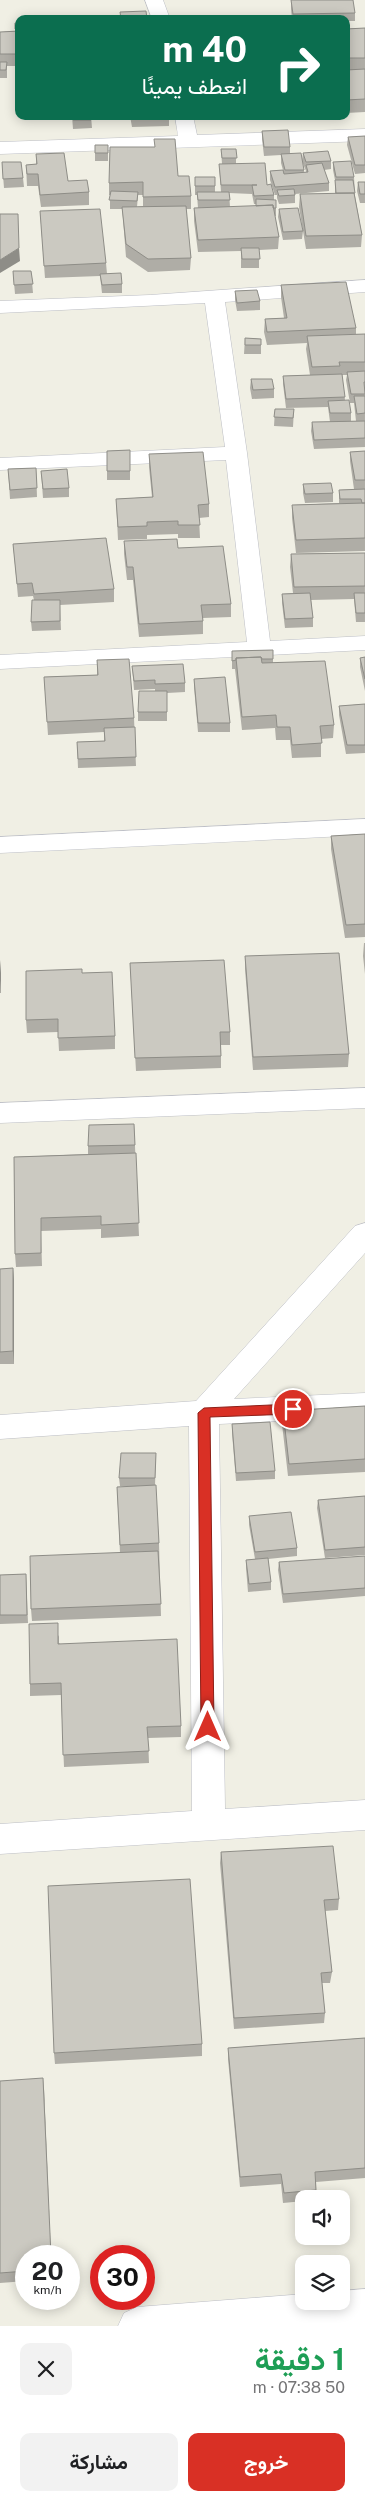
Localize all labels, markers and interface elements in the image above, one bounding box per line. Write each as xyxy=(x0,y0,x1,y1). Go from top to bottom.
text: 40 m xyxy=(162,29,247,70)
icon: right xyxy=(265,35,330,100)
text: انعطف يمينًا xyxy=(142,73,247,99)
pin xyxy=(272,1388,314,1430)
icon: arrive xyxy=(279,1395,307,1423)
position arrow xyxy=(181,1700,233,1752)
map controls xyxy=(295,2190,350,2310)
button: sound xyxy=(295,2190,350,2245)
speed limit sign: 30 xyxy=(90,2245,155,2310)
button: layers xyxy=(295,2255,350,2310)
text: 20 xyxy=(32,2256,64,2286)
text: km/h xyxy=(33,2283,62,2297)
text: 1 دقيقة xyxy=(255,2341,345,2377)
button: close xyxy=(20,2343,72,2395)
text: 50 m · 07:38 xyxy=(253,2378,345,2397)
button: مشاركة xyxy=(20,2433,178,2491)
button: خروج xyxy=(188,2433,345,2491)

